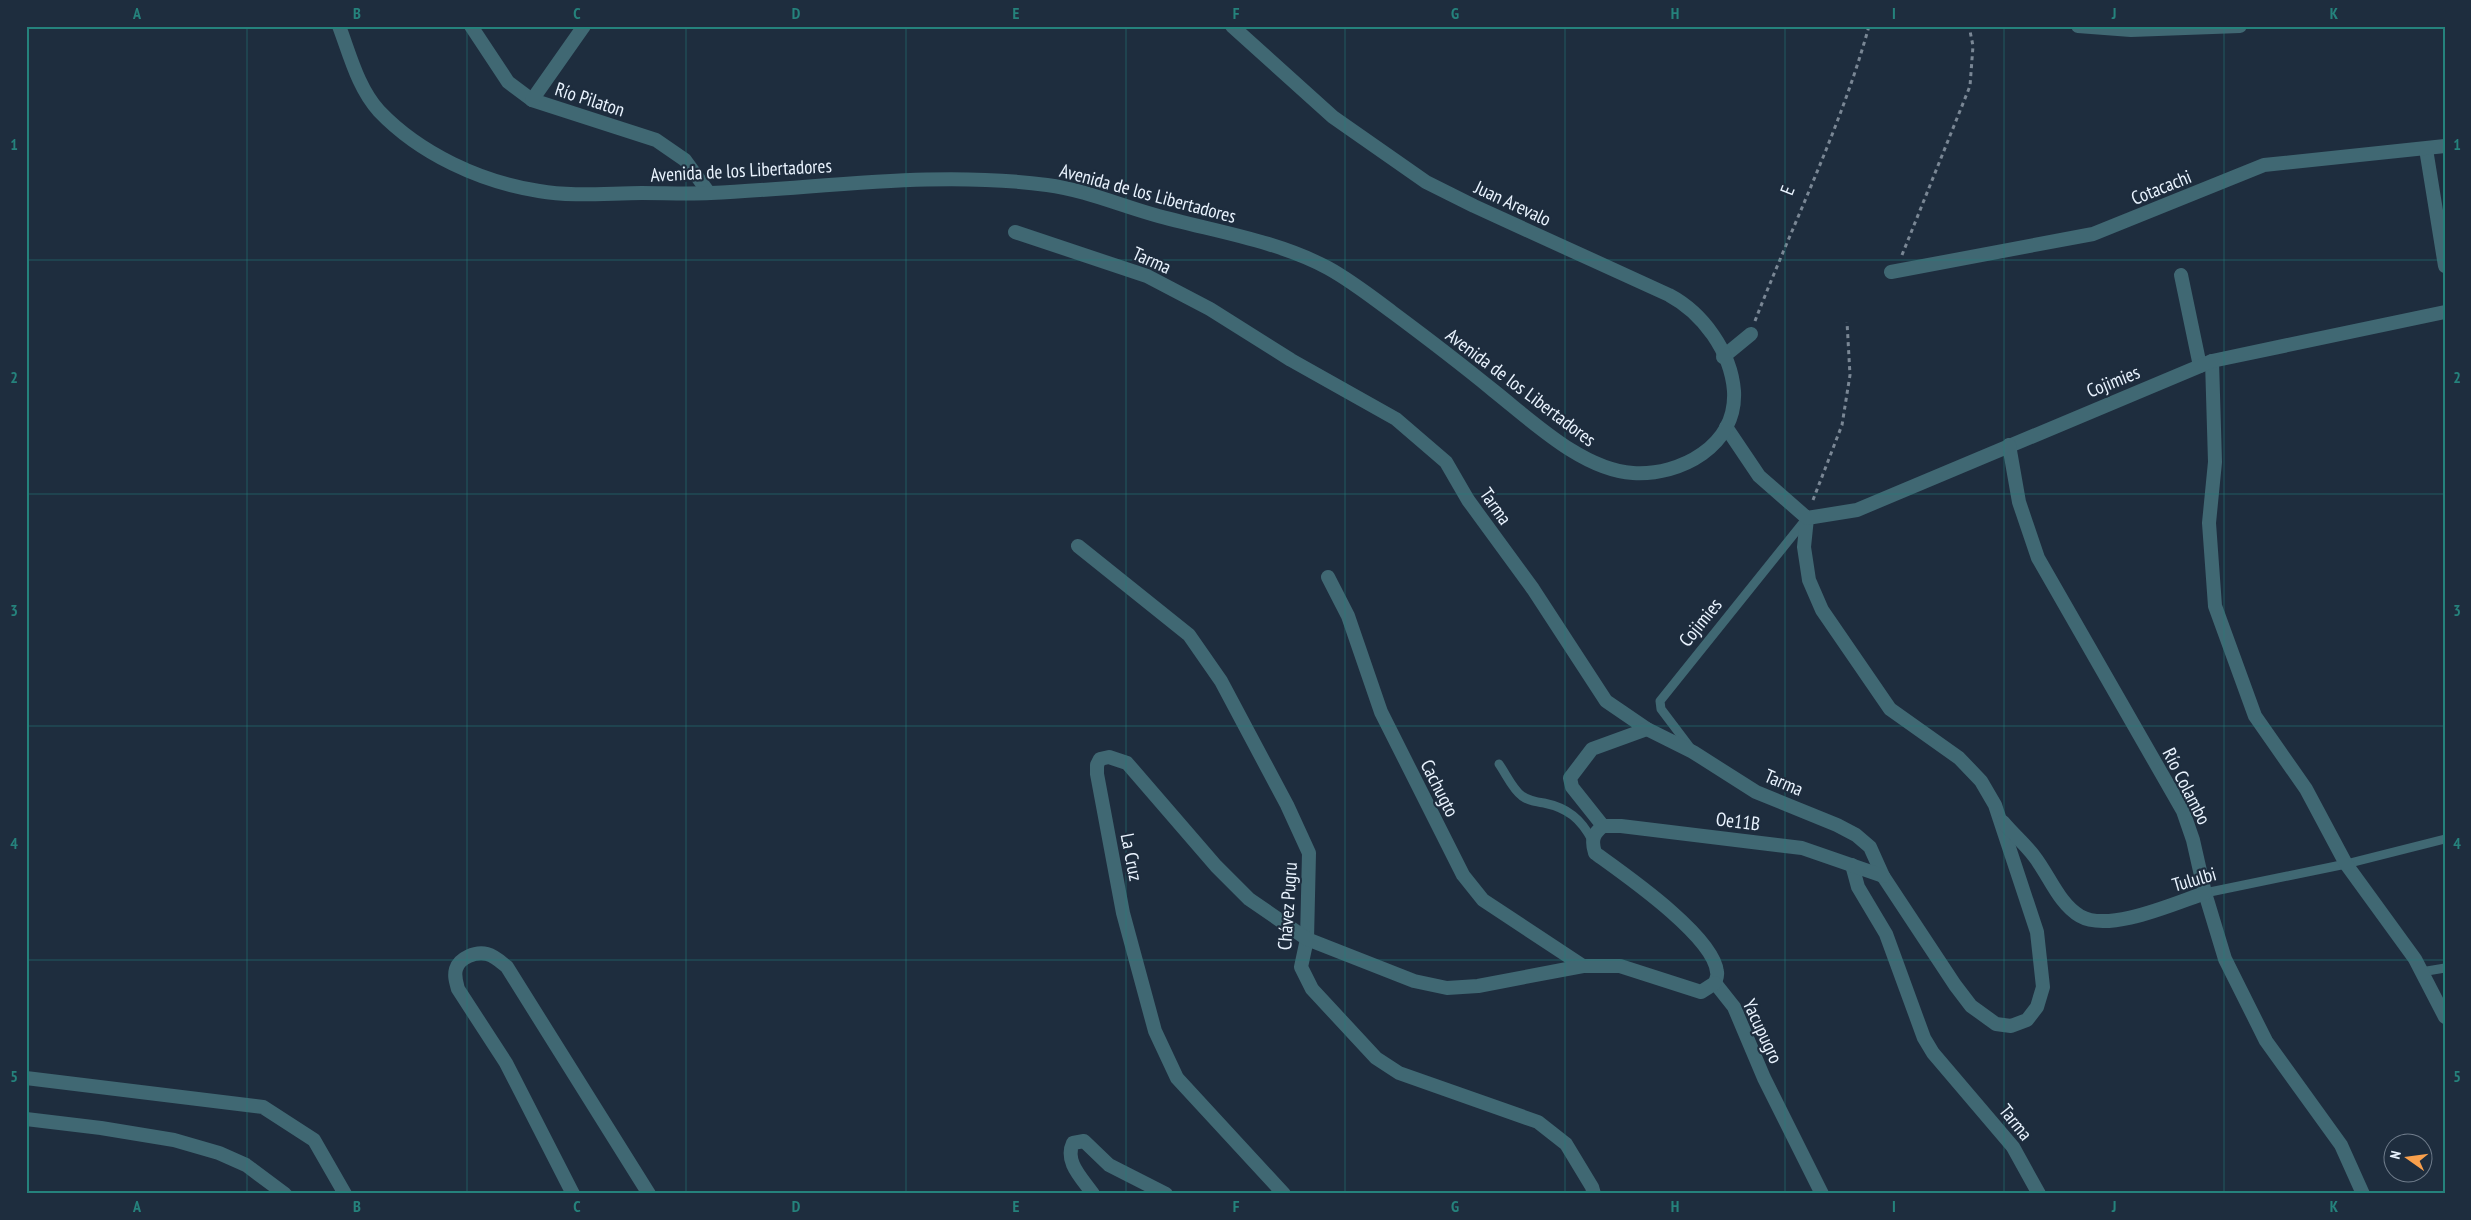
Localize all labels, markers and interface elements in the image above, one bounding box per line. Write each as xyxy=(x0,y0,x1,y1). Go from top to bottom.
text: A xyxy=(132,3,142,23)
text: B xyxy=(353,3,361,23)
text: C xyxy=(573,3,581,23)
text: D xyxy=(792,3,801,23)
text: E xyxy=(1013,3,1020,23)
text: F xyxy=(1233,3,1240,23)
text: G xyxy=(1451,3,1459,23)
text: H xyxy=(1671,3,1679,23)
text: I xyxy=(1892,3,1896,23)
text: J xyxy=(2111,3,2116,23)
text: K xyxy=(2330,3,2339,23)
street label: Río Pilaton xyxy=(552,76,628,122)
text: 1 xyxy=(10,134,18,154)
text: 1 xyxy=(2453,134,2461,154)
street label: Avenida de los Libertadores xyxy=(650,153,832,187)
street label: Avenida de los Libertadores xyxy=(1057,158,1239,228)
street label: Cotacachi xyxy=(2127,164,2195,210)
street label: Juan Arevalo xyxy=(1470,174,1555,231)
street label: E xyxy=(1774,182,1800,198)
street label: Tarma xyxy=(1129,241,1175,279)
street label: Avenida de los Libertadores xyxy=(1441,323,1601,451)
street label: Cojimies xyxy=(2083,360,2143,402)
text: 2 xyxy=(10,367,18,387)
text: 2 xyxy=(2453,367,2461,387)
street label: Tarma xyxy=(1475,483,1517,529)
street label: Cojimies xyxy=(1673,593,1727,651)
text: 3 xyxy=(10,600,18,620)
text: 3 xyxy=(2453,600,2461,620)
street label: Río Colambo xyxy=(2158,744,2216,828)
street label: Cachugto xyxy=(1415,755,1465,821)
street label: Tarma xyxy=(1761,763,1807,801)
street label: Oe11B xyxy=(1715,806,1762,836)
street label: La Cruz xyxy=(1116,831,1148,883)
text: 4 xyxy=(10,833,18,853)
text: 4 xyxy=(2453,833,2461,853)
street label: Chávez Pugru xyxy=(1272,861,1302,951)
street label: Tululbi xyxy=(2169,861,2219,897)
street label: Yacupugro xyxy=(1738,995,1788,1067)
text: 5 xyxy=(10,1066,18,1086)
text: 5 xyxy=(2453,1066,2461,1086)
street label: Tarma xyxy=(1994,1099,2038,1145)
north arrow xyxy=(2384,1132,2434,1182)
text: N xyxy=(2386,1149,2405,1161)
text: A xyxy=(132,1196,142,1216)
text: B xyxy=(353,1196,361,1216)
text: C xyxy=(573,1196,581,1216)
text: D xyxy=(792,1196,801,1216)
text: E xyxy=(1013,1196,1020,1216)
text: F xyxy=(1233,1196,1240,1216)
text: G xyxy=(1451,1196,1459,1216)
text: H xyxy=(1671,1196,1679,1216)
text: I xyxy=(1892,1196,1896,1216)
text: J xyxy=(2111,1196,2116,1216)
text: K xyxy=(2330,1196,2339,1216)

